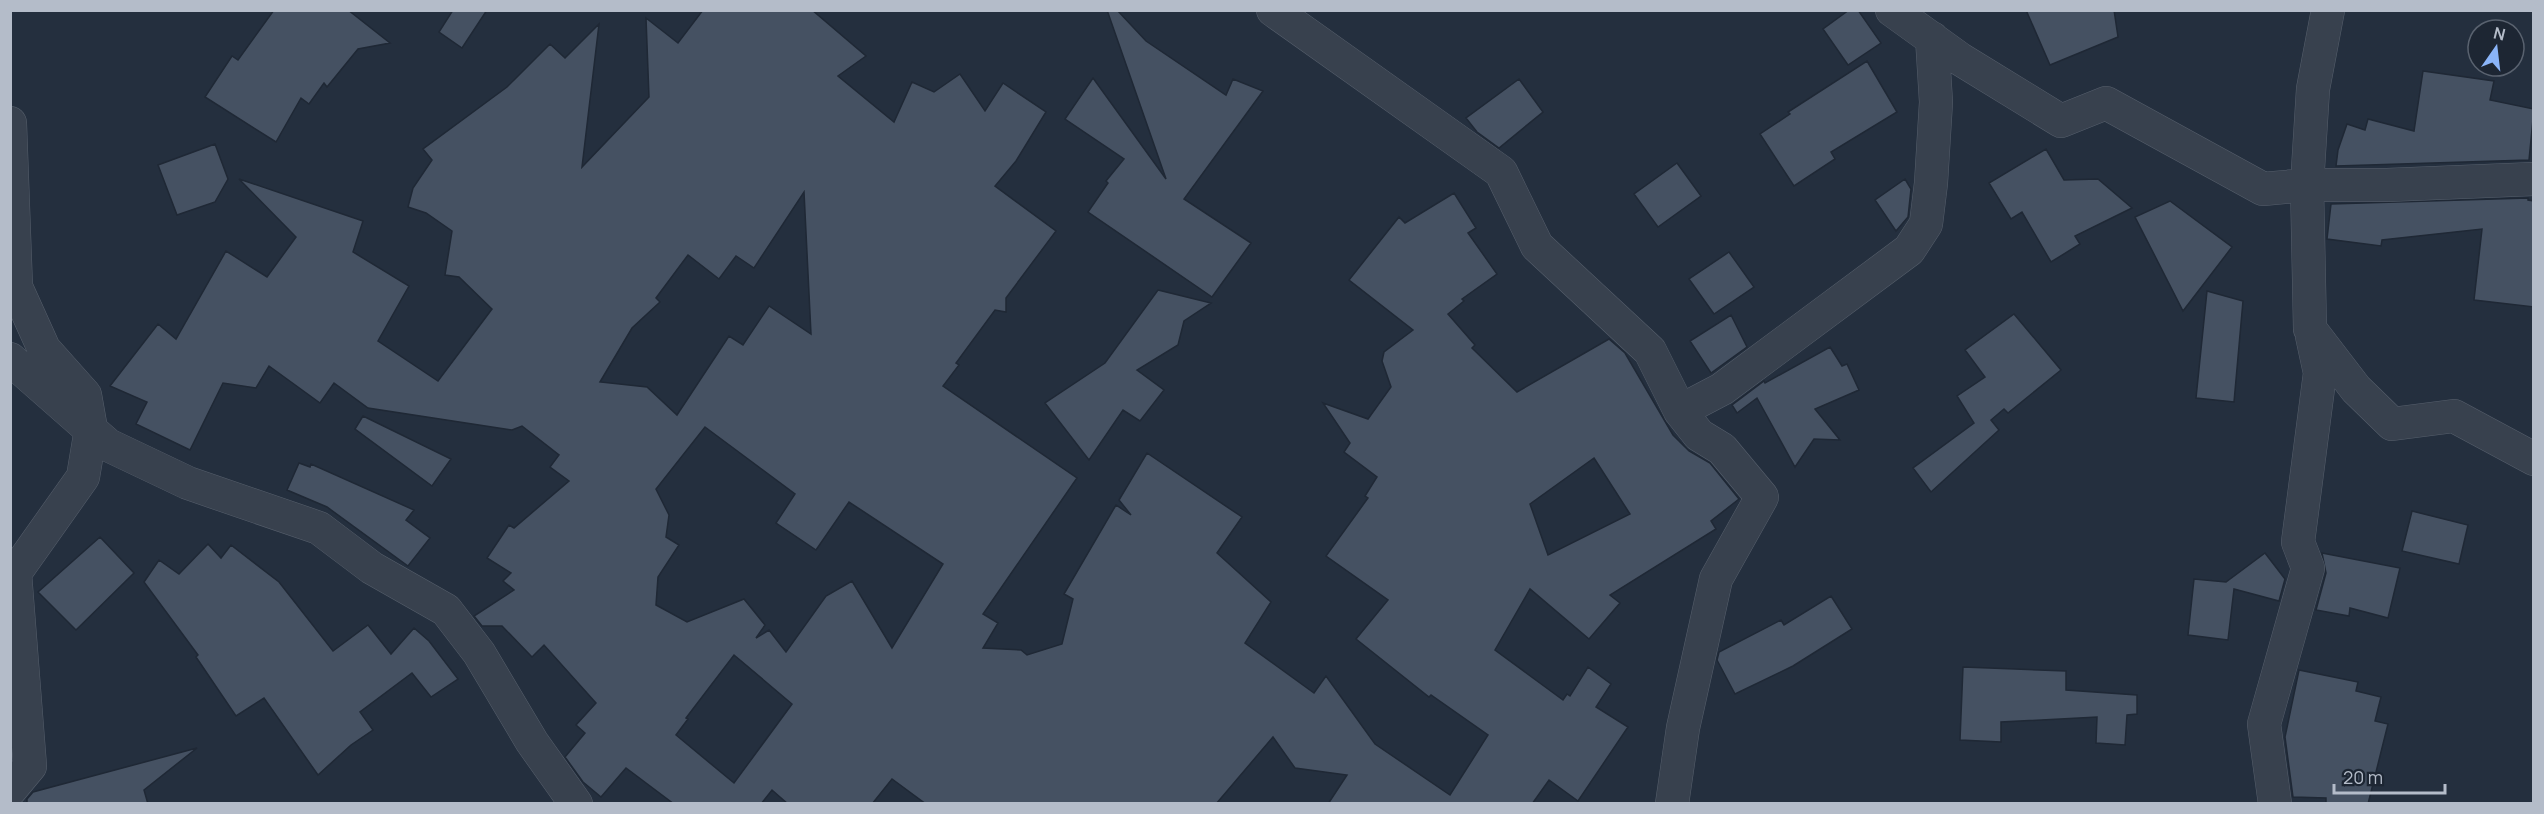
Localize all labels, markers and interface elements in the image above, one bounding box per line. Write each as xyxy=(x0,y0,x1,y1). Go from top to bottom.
north arrow xyxy=(2466,18,2526,78)
text: N xyxy=(2491,21,2508,46)
scale bar xyxy=(2334,757,2445,795)
text: 20 m xyxy=(2343,765,2383,789)

